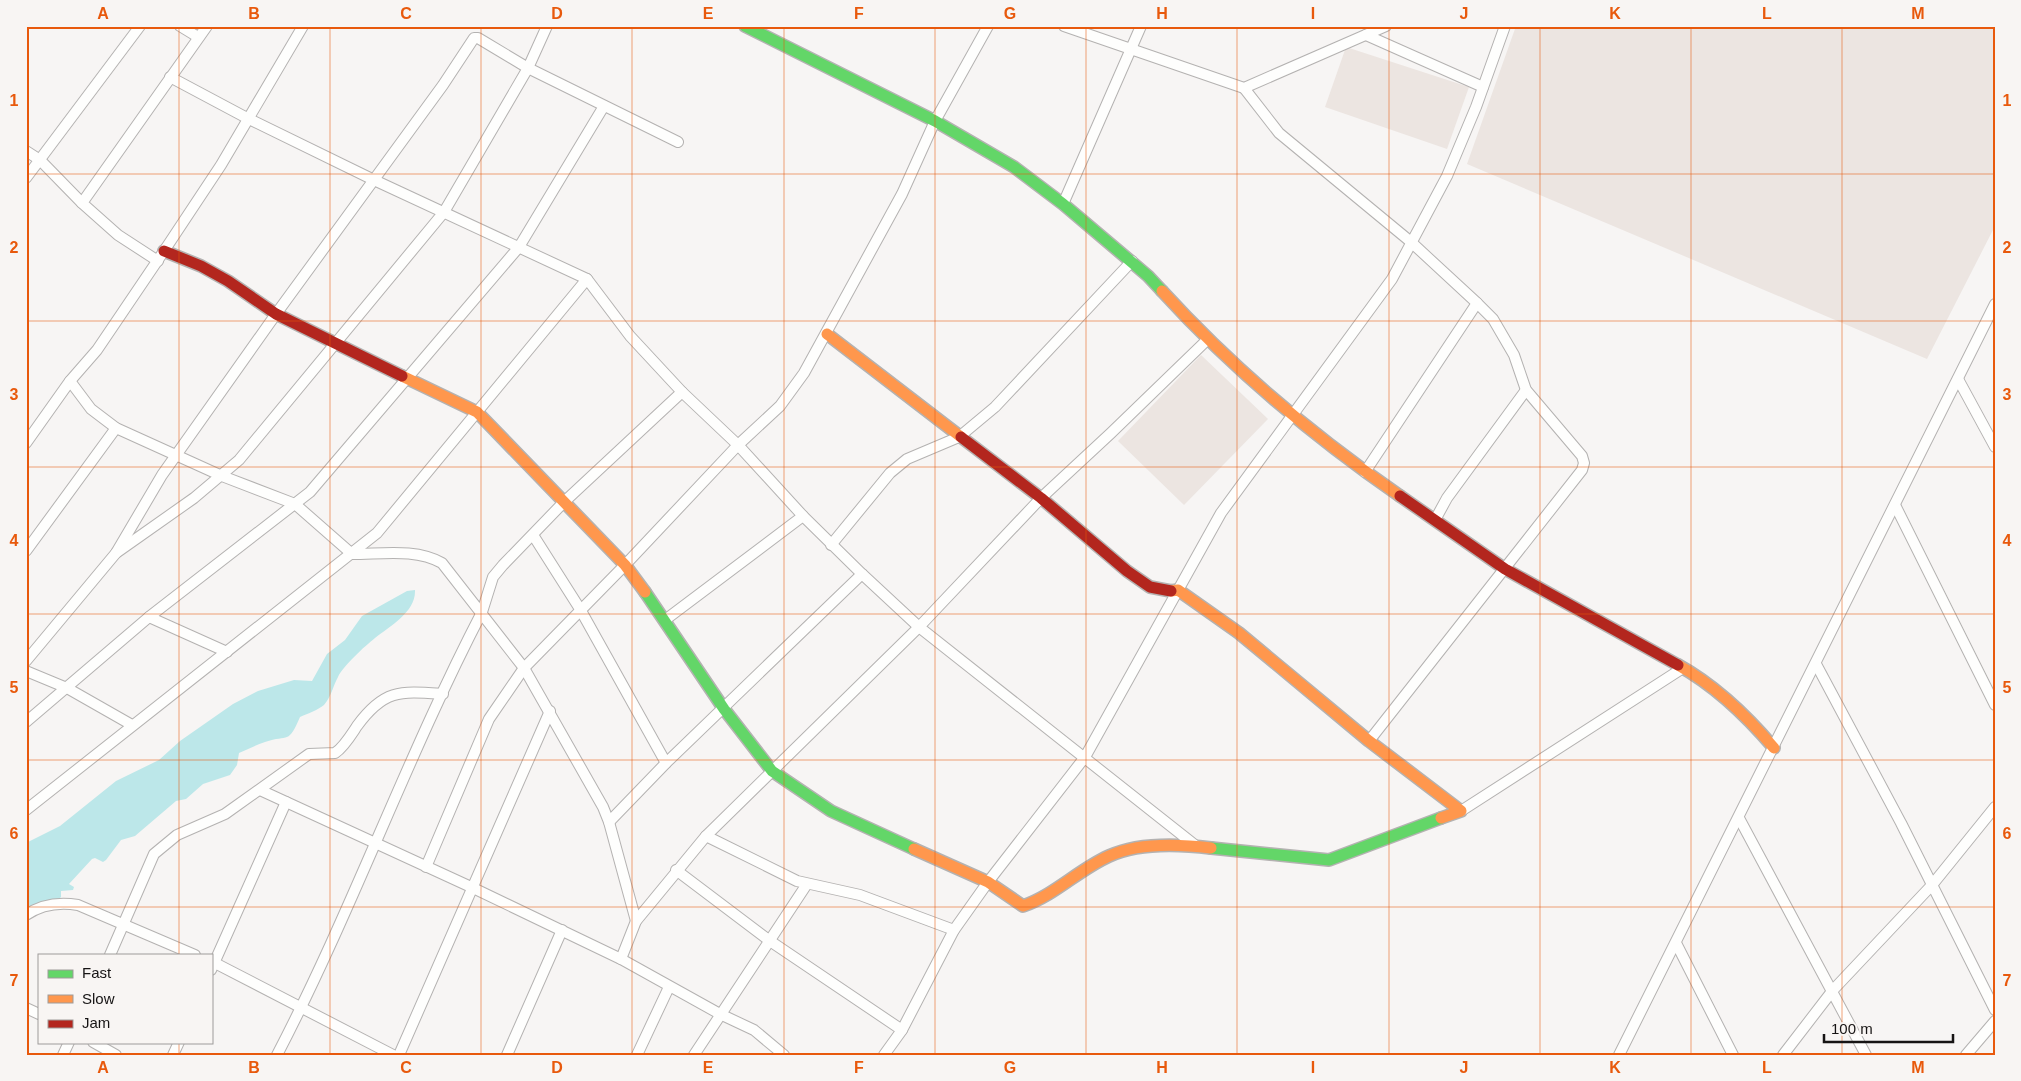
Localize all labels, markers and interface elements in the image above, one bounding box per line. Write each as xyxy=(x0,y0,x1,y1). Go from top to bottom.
text: A xyxy=(97,5,109,22)
text: B xyxy=(248,5,260,22)
text: C xyxy=(400,5,412,22)
text: D xyxy=(551,5,563,22)
text: E xyxy=(703,5,714,22)
text: F xyxy=(854,5,864,22)
text: G xyxy=(1004,5,1016,22)
text: H xyxy=(1156,5,1168,22)
text: I xyxy=(1311,5,1315,22)
text: J xyxy=(1460,5,1468,22)
text: K xyxy=(1609,5,1621,22)
text: L xyxy=(1762,5,1772,22)
text: M xyxy=(1911,5,1925,22)
text: 1 xyxy=(10,92,19,109)
text: 1 xyxy=(2003,92,2012,109)
text: 2 xyxy=(10,239,19,256)
text: 2 xyxy=(2003,239,2012,256)
text: 3 xyxy=(10,386,19,403)
text: 3 xyxy=(2003,386,2012,403)
text: 4 xyxy=(10,532,19,549)
text: 4 xyxy=(2003,532,2012,549)
text: 5 xyxy=(10,679,19,696)
text: 5 xyxy=(2003,679,2012,696)
text: 6 xyxy=(10,825,19,842)
text: 6 xyxy=(2003,825,2012,842)
legend xyxy=(38,954,212,1044)
text: Fast xyxy=(82,964,112,981)
text: 7 xyxy=(10,972,19,989)
text: 7 xyxy=(2003,972,2012,989)
text: Slow xyxy=(82,990,115,1007)
scale bar xyxy=(1824,1011,1952,1043)
text: Jam xyxy=(82,1014,110,1031)
text: 100 m xyxy=(1831,1020,1873,1037)
text: A xyxy=(97,1059,109,1076)
text: B xyxy=(248,1059,260,1076)
text: C xyxy=(400,1059,412,1076)
text: D xyxy=(551,1059,563,1076)
text: E xyxy=(703,1059,714,1076)
text: F xyxy=(854,1059,864,1076)
text: G xyxy=(1004,1059,1016,1076)
text: H xyxy=(1156,1059,1168,1076)
text: I xyxy=(1311,1059,1315,1076)
text: J xyxy=(1460,1059,1468,1076)
text: K xyxy=(1609,1059,1621,1076)
text: L xyxy=(1762,1059,1772,1076)
text: M xyxy=(1911,1059,1925,1076)

